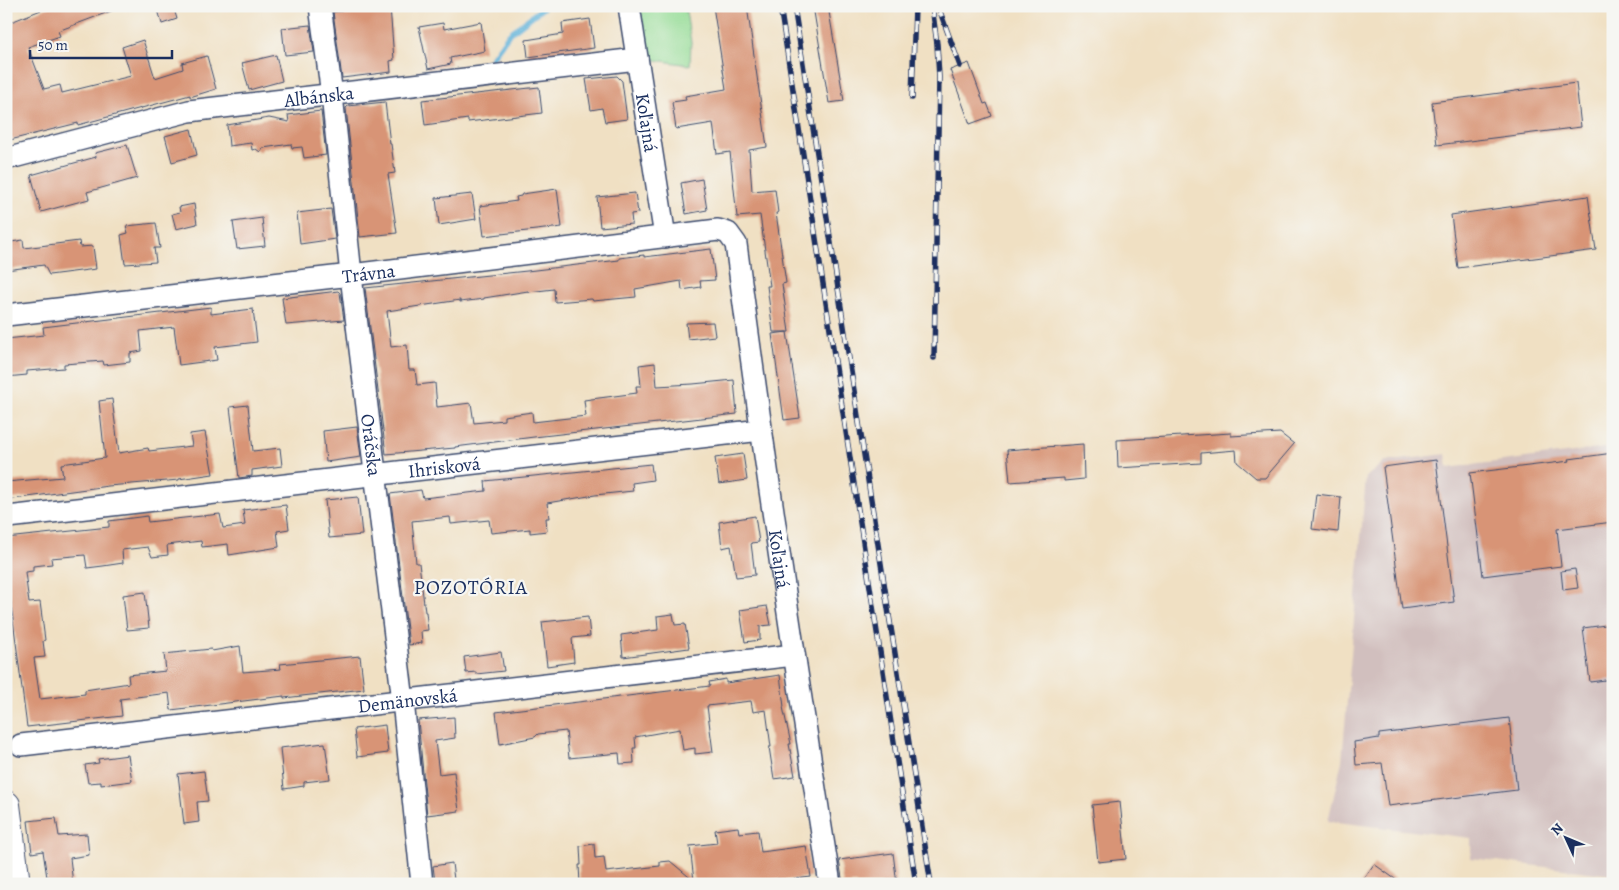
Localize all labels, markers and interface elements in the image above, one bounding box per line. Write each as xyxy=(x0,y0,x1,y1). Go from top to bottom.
scale bar xyxy=(30,28,172,60)
text: 50 m xyxy=(38,35,68,55)
street label: Albánska xyxy=(282,80,355,114)
street label: Koľajná xyxy=(629,91,664,154)
street label: Trávna xyxy=(341,258,397,290)
street label: Oráčska xyxy=(354,412,387,478)
street label: Ihrisková xyxy=(407,451,482,485)
street label: Koľajná xyxy=(762,528,796,590)
district label: POZOTÓRIA xyxy=(414,574,528,601)
street label: Demänovská xyxy=(356,682,459,720)
north arrow xyxy=(1542,812,1592,862)
text: N xyxy=(1547,819,1567,840)

